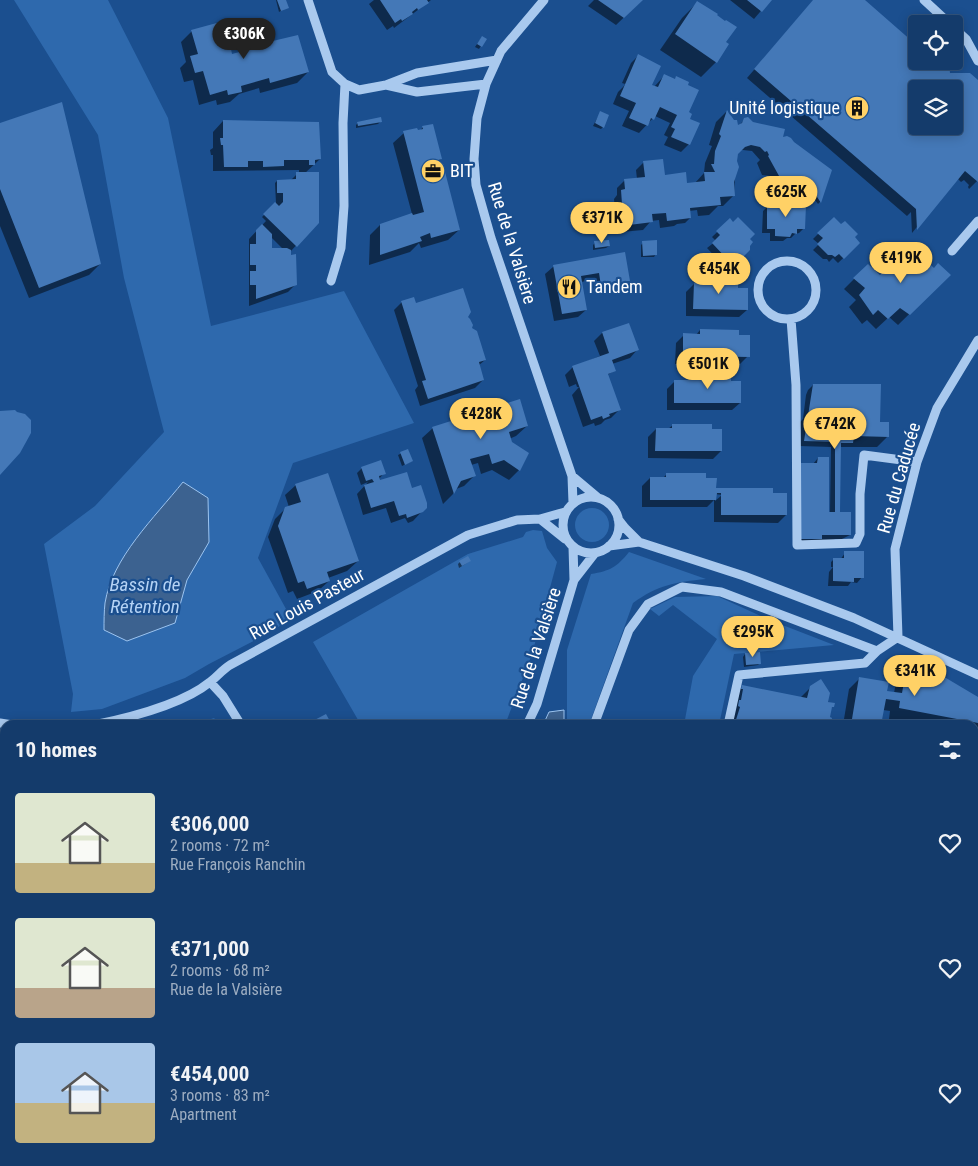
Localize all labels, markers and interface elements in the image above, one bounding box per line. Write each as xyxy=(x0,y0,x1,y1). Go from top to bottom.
map controls xyxy=(908,15,963,135)
button: locate xyxy=(908,15,963,70)
pin: €306K xyxy=(209,18,279,60)
text: €306K xyxy=(223,24,265,43)
button: layers xyxy=(908,80,963,135)
building icon: Unité logistique xyxy=(844,95,870,121)
place label: Unité logistique xyxy=(729,97,840,118)
office icon: BIT xyxy=(420,158,446,184)
place label: BIT xyxy=(450,160,473,181)
pin: €625K xyxy=(751,176,821,218)
street label: Rue de la Valsière xyxy=(484,179,541,306)
text: €625K xyxy=(765,182,807,201)
pin: €371K xyxy=(567,202,637,244)
text: €371K xyxy=(581,208,623,227)
pin: €419K xyxy=(866,242,936,284)
text: €419K xyxy=(880,248,922,267)
pin: €454K xyxy=(684,252,754,295)
text: €454K xyxy=(698,259,740,278)
restaurant icon: Tandem xyxy=(556,274,582,300)
place label: Tandem xyxy=(586,276,643,297)
pin: €501K xyxy=(673,348,743,390)
text: €501K xyxy=(687,354,729,373)
pin: €428K xyxy=(446,398,516,440)
text: €428K xyxy=(460,404,502,423)
pin: €742K xyxy=(800,408,870,450)
text: €742K xyxy=(814,414,856,433)
street label: Rue du Caducée xyxy=(873,420,924,536)
street label: Rue Louis Pasteur xyxy=(246,563,368,644)
water label: Bassin de Rétention xyxy=(110,573,180,618)
street label: Rue de la Valsière xyxy=(506,585,565,711)
pin: €295K xyxy=(718,616,788,658)
text: €295K xyxy=(732,622,774,641)
pin: €341K xyxy=(880,654,950,697)
text: €341K xyxy=(894,661,936,680)
icon: filters xyxy=(936,736,964,764)
text: 10 homes xyxy=(15,738,97,762)
text: €306,000 xyxy=(170,812,249,836)
icon: home xyxy=(55,813,115,873)
icon: heart xyxy=(936,829,964,857)
text: 2 rooms · 72 m² xyxy=(170,836,270,855)
text: Rue François Ranchin xyxy=(170,855,305,874)
text: €371,000 xyxy=(170,937,249,961)
icon: home xyxy=(55,938,115,998)
icon: heart xyxy=(936,954,964,982)
text: 2 rooms · 68 m² xyxy=(170,961,270,980)
text: Rue de la Valsière xyxy=(170,980,282,999)
text: €454,000 xyxy=(170,1062,249,1086)
icon: home xyxy=(55,1063,115,1123)
icon: heart xyxy=(936,1079,964,1107)
text: 3 rooms · 83 m² xyxy=(170,1086,270,1105)
text: Apartment xyxy=(170,1105,237,1124)

